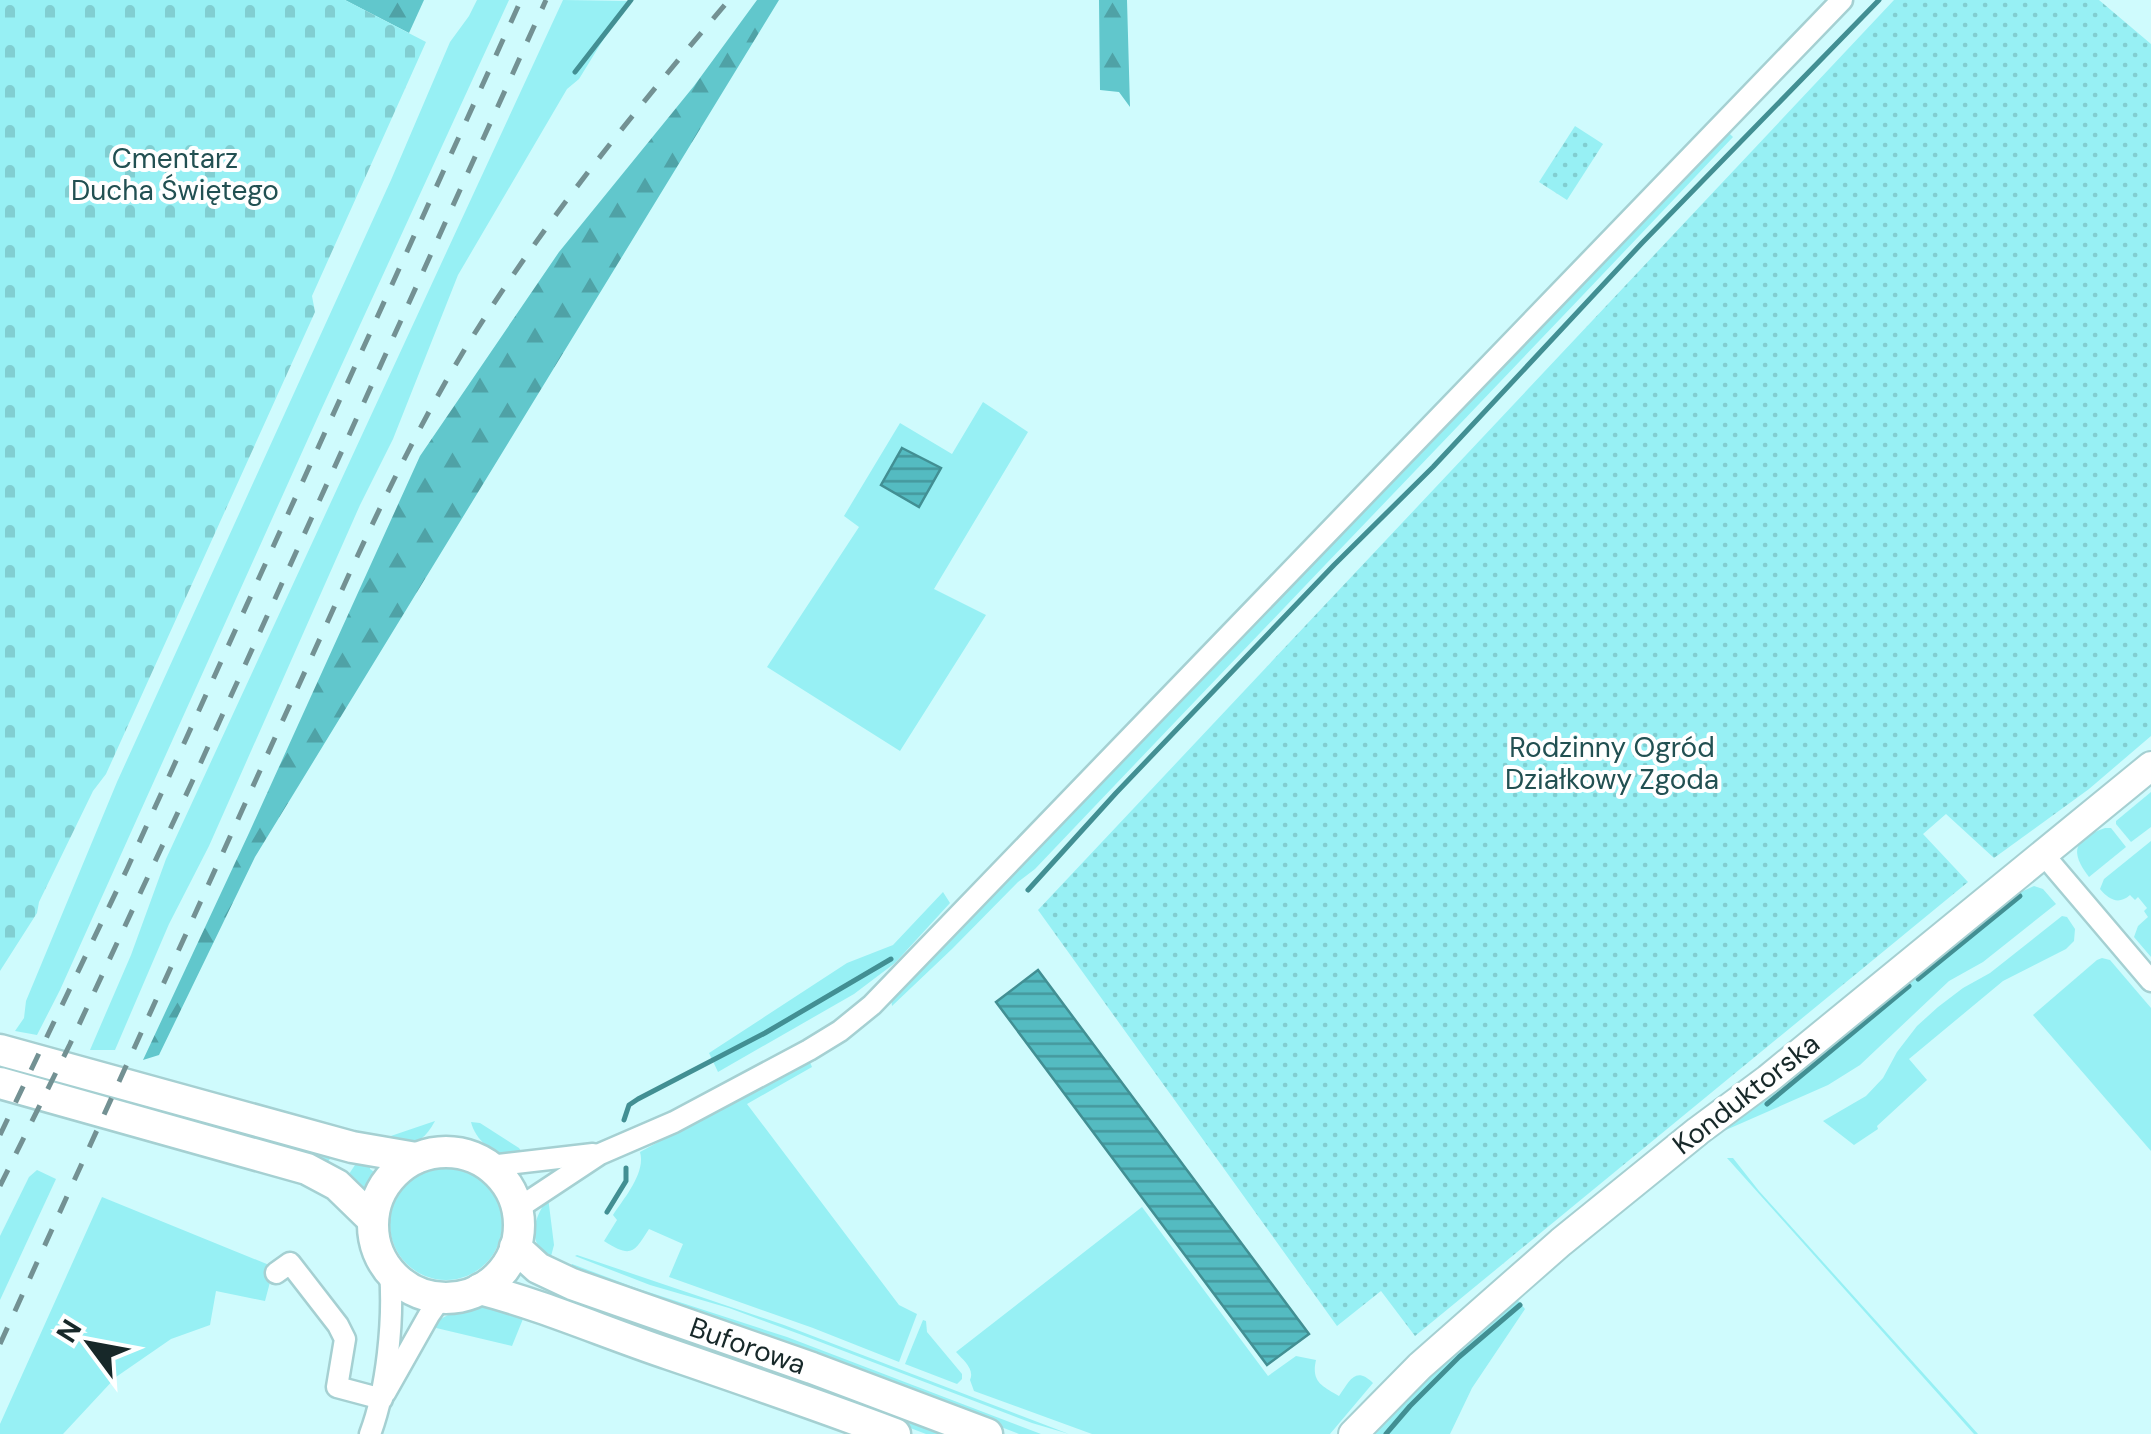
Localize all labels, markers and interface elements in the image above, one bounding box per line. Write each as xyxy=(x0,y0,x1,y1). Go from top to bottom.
park label: Cmentarz Ducha Świętego xyxy=(71,140,279,209)
park label: Rodzinny Ogród Działkowy Zgoda xyxy=(1505,729,1719,798)
street label: Konduktorska xyxy=(1665,1025,1827,1163)
north arrow xyxy=(40,1294,140,1394)
street label: Buforowa xyxy=(685,1308,811,1383)
text: N xyxy=(48,1313,90,1349)

